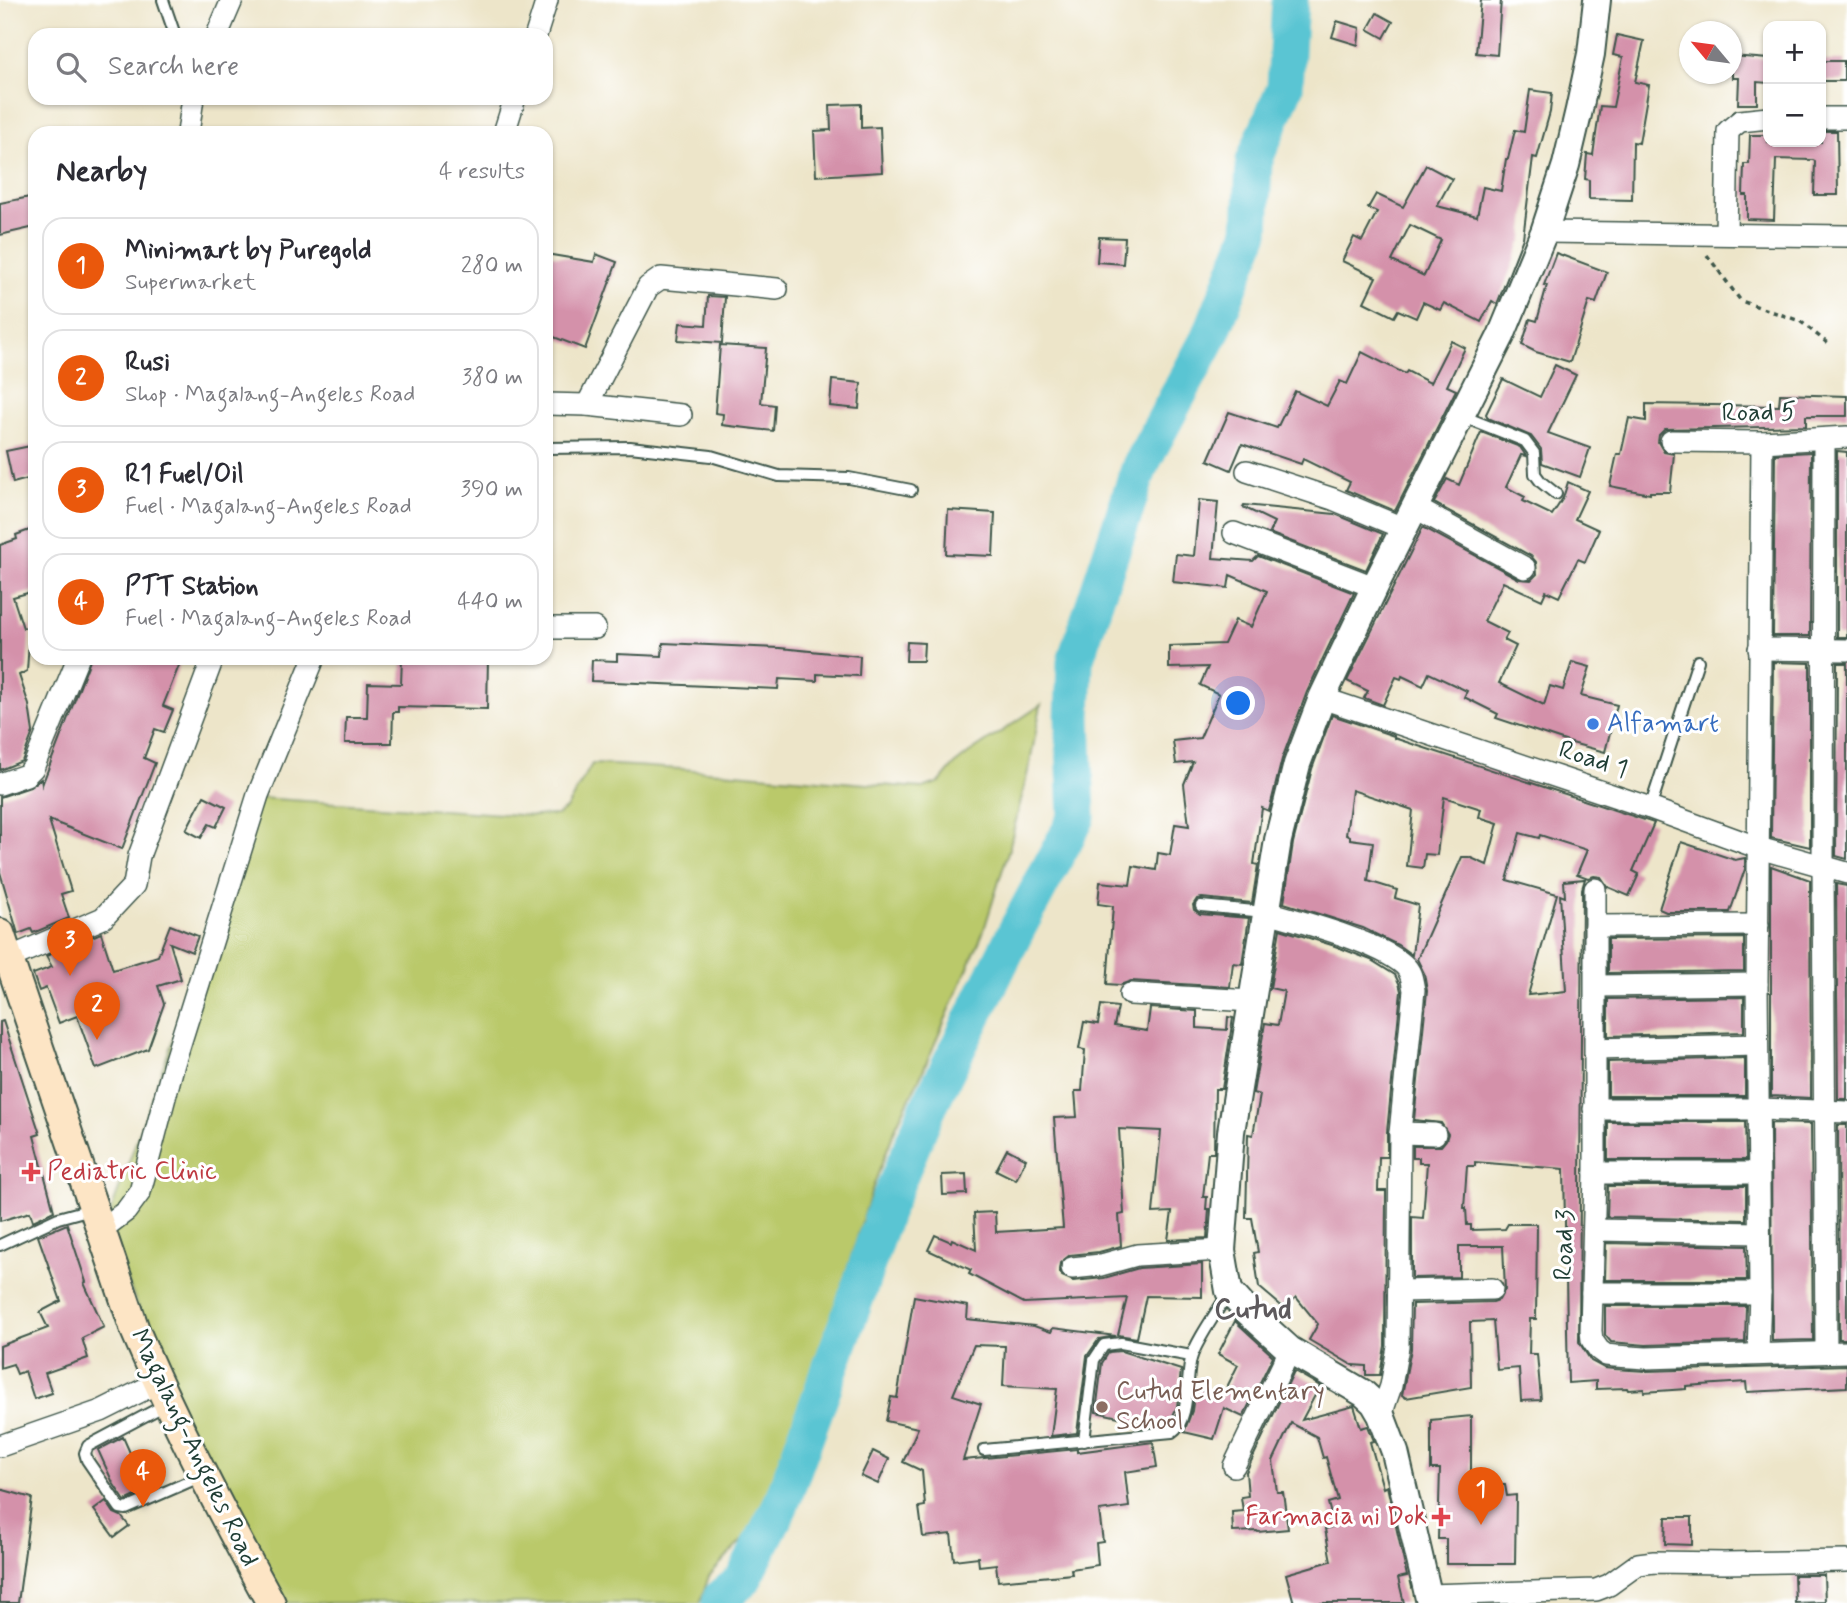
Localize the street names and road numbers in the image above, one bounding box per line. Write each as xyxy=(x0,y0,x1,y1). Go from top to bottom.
street label: Road 5 xyxy=(1721,395,1797,431)
street label: Road 1 xyxy=(1554,733,1632,787)
street label: Road 3 xyxy=(1547,1209,1583,1281)
street label: Magalang-Angeles Road xyxy=(119,1323,266,1574)

